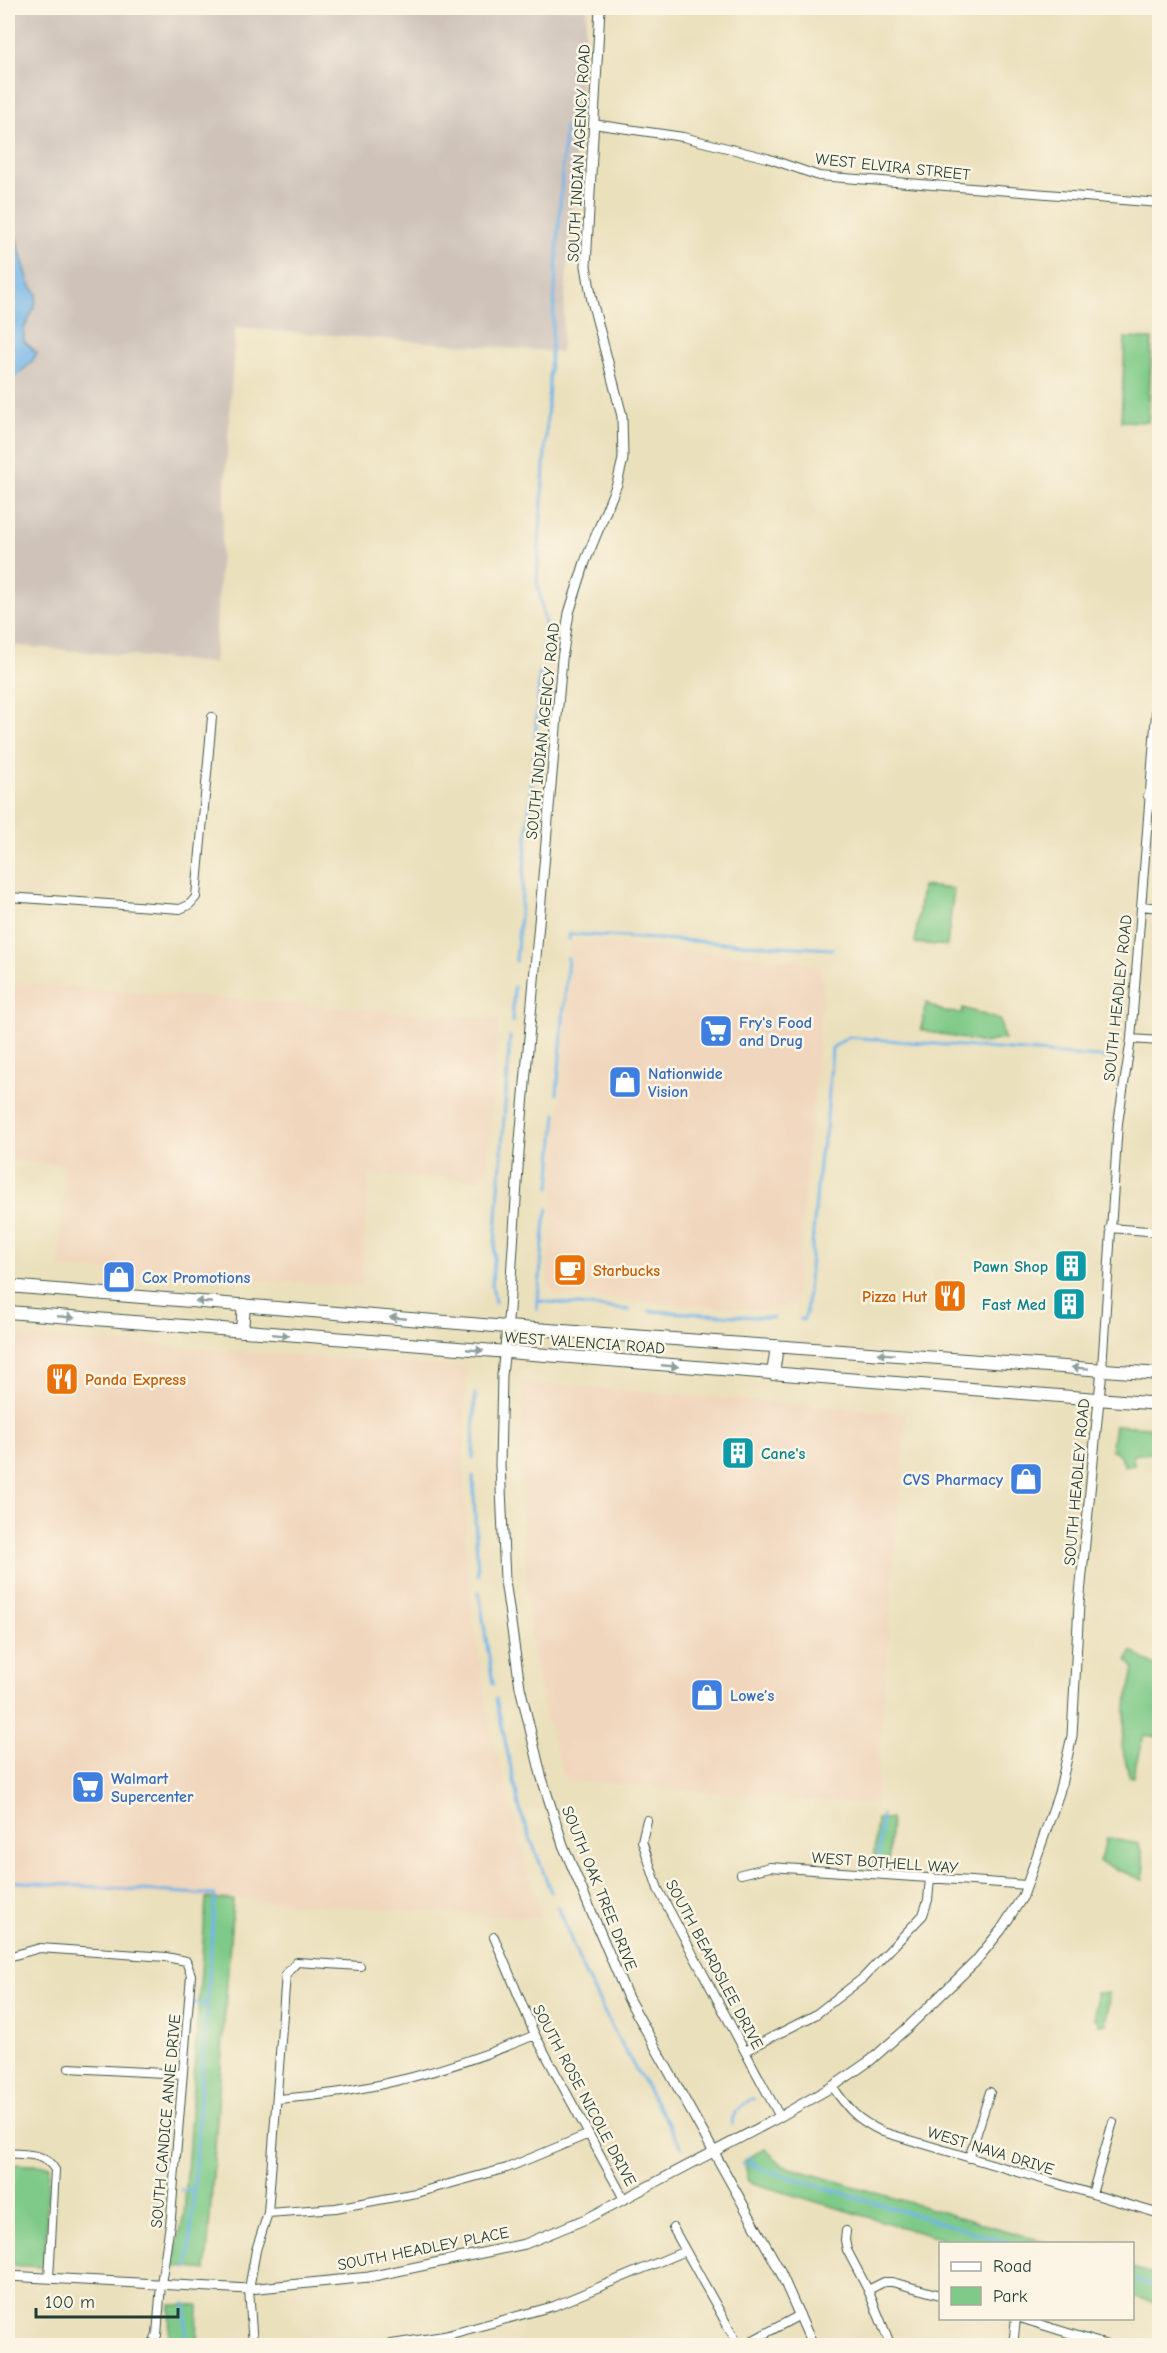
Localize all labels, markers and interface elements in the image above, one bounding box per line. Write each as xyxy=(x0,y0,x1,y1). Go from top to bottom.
street label: SOUTH INDIAN AGENCY ROAD xyxy=(564,44,594,262)
street label: WEST ELVIRA STREET xyxy=(814,150,972,184)
street label: SOUTH INDIAN AGENCY ROAD xyxy=(523,622,563,840)
street label: SOUTH HEADLEY ROAD xyxy=(1100,914,1136,1082)
supermarket icon: Fry's Food and Drug xyxy=(698,1013,734,1049)
place label: Fry's Food and Drug xyxy=(739,1014,812,1050)
shop icon: Nationwide Vision xyxy=(607,1064,643,1100)
place label: Nationwide Vision xyxy=(648,1065,723,1101)
building icon: Pawn Shop xyxy=(1053,1248,1089,1284)
cafe icon: Starbucks xyxy=(552,1252,588,1288)
place label: Pawn Shop xyxy=(973,1258,1048,1276)
shop icon: Cox Promotions xyxy=(101,1259,137,1295)
place label: Starbucks xyxy=(593,1262,660,1280)
place label: Cox Promotions xyxy=(142,1269,250,1287)
restaurant icon: Pizza Hut xyxy=(932,1278,968,1314)
building icon: Fast Med xyxy=(1051,1286,1087,1322)
place label: Pizza Hut xyxy=(862,1288,928,1306)
place label: Fast Med xyxy=(982,1296,1046,1314)
one-way arrow xyxy=(194,1297,213,1307)
one-way arrow xyxy=(56,1312,75,1322)
one-way arrow xyxy=(389,1313,408,1323)
street label: WEST VALENCIA ROAD xyxy=(504,1328,666,1358)
one-way arrow xyxy=(272,1330,291,1339)
one-way arrow xyxy=(466,1345,485,1355)
one-way arrow xyxy=(876,1349,895,1358)
restaurant icon: Panda Express xyxy=(44,1361,80,1397)
one-way arrow xyxy=(660,1361,679,1370)
one-way arrow xyxy=(1071,1363,1090,1372)
place label: Panda Express xyxy=(85,1371,186,1389)
street label: SOUTH HEADLEY ROAD xyxy=(1061,1398,1093,1566)
building icon: Cane's xyxy=(720,1435,756,1471)
place label: Cane's xyxy=(761,1445,806,1463)
shop icon: CVS Pharmacy xyxy=(1008,1461,1044,1497)
place label: CVS Pharmacy xyxy=(903,1471,1004,1489)
shop icon: Lowe’s xyxy=(689,1677,725,1713)
place label: Lowe’s xyxy=(730,1687,775,1705)
supermarket icon: Walmart Supercenter xyxy=(70,1769,106,1805)
place label: Walmart Supercenter xyxy=(111,1770,194,1806)
street label: SOUTH OAK TREE DRIVE xyxy=(558,1803,641,1974)
street label: WEST BOTHELL WAY xyxy=(811,1849,960,1877)
street label: SOUTH BEARDSLEE DRIVE xyxy=(662,1877,767,2053)
street label: SOUTH ROSE NICOLE DRIVE xyxy=(529,2002,640,2189)
street label: SOUTH CANDICE ANNE DRIVE xyxy=(148,2013,184,2229)
street label: WEST NAVA DRIVE xyxy=(925,2123,1057,2179)
street label: SOUTH HEADLEY PLACE xyxy=(336,2223,511,2274)
legend xyxy=(939,2242,1134,2320)
text: Road xyxy=(993,2256,1032,2277)
scale bar xyxy=(36,2281,178,2319)
text: Park xyxy=(993,2286,1028,2307)
text: 100 m xyxy=(45,2292,95,2313)

